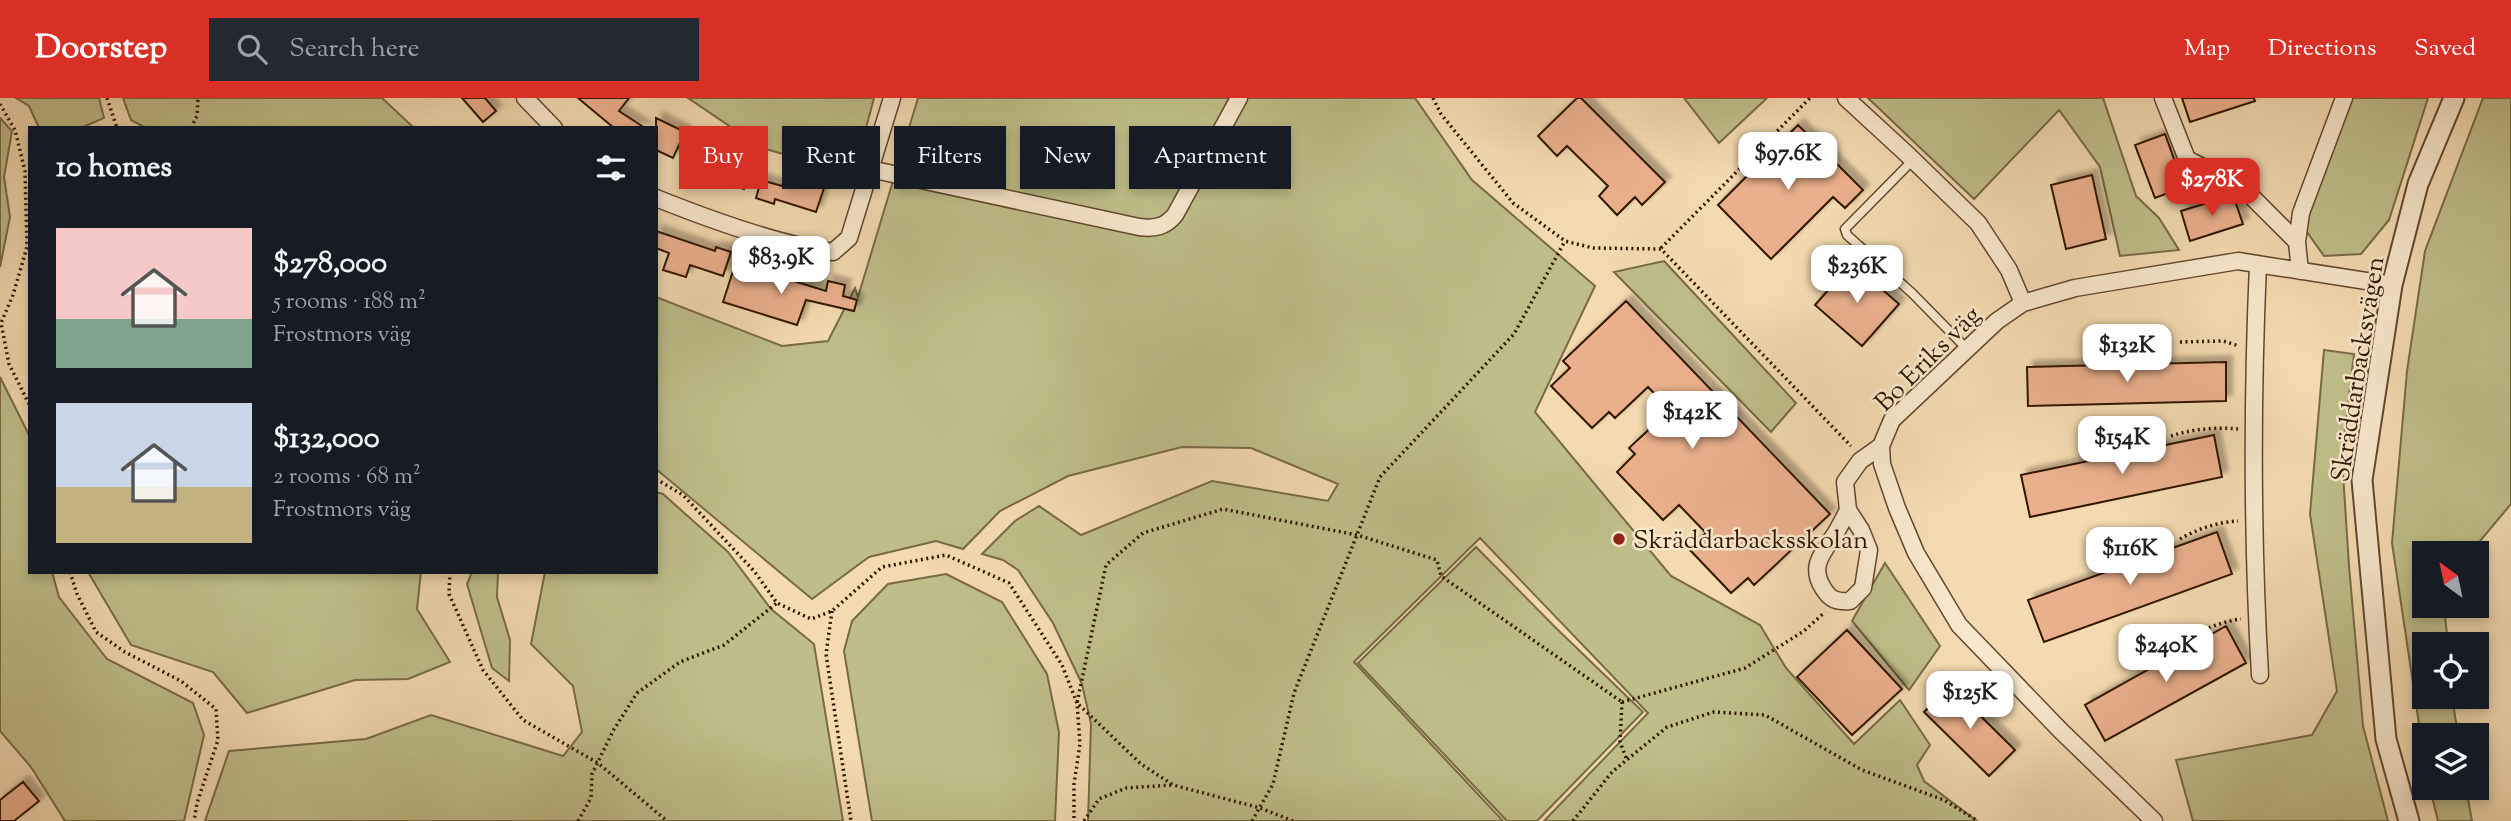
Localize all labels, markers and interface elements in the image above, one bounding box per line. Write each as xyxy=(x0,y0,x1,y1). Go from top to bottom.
search box xyxy=(209,18,699,81)
text: Doorstep xyxy=(35,25,167,73)
icon: search xyxy=(233,30,271,68)
text: Search here xyxy=(289,31,420,68)
text: Map xyxy=(2184,32,2230,66)
text: Directions xyxy=(2268,32,2376,66)
text: Saved xyxy=(2414,32,2476,66)
chip: Buy xyxy=(679,126,768,189)
chip: Rent xyxy=(782,126,880,189)
chip: Filters xyxy=(894,126,1006,189)
chip: New xyxy=(1020,126,1115,189)
chip: Apartment xyxy=(1129,126,1291,189)
pin: $97.6K xyxy=(1731,132,1845,192)
text: $97.6K xyxy=(1754,138,1822,171)
text: 10 homes xyxy=(56,147,172,190)
icon: filters xyxy=(592,149,630,187)
pin: $278K xyxy=(2163,158,2261,218)
text: $278K xyxy=(2181,164,2243,197)
pin: $83.9K xyxy=(724,236,838,296)
text: $83.9K xyxy=(748,242,814,275)
text: $278,000 xyxy=(273,243,387,286)
pin: $236K xyxy=(1808,246,1906,305)
text: $236K xyxy=(1827,251,1887,284)
street label: Skräddarbacksvägen xyxy=(2323,254,2396,485)
icon: home xyxy=(112,256,196,340)
text: 5 rooms · 188 m² xyxy=(273,286,426,319)
street label: Bo Eriks väg xyxy=(1867,298,1990,421)
text: Frostmors väg xyxy=(273,319,411,352)
pin: $132K xyxy=(2078,324,2176,384)
text: $132K xyxy=(2099,330,2155,363)
pin: $142K xyxy=(1643,392,1741,451)
text: $142K xyxy=(1662,397,1722,430)
pin: $154K xyxy=(2073,416,2171,476)
text: $132,000 xyxy=(273,418,380,461)
text: $154K xyxy=(2094,422,2150,455)
icon: home xyxy=(112,431,196,515)
text: 2 rooms · 68 m² xyxy=(273,461,421,494)
text: Frostmors väg xyxy=(273,494,411,527)
place label: Skräddarbacksskolan xyxy=(1633,523,1868,560)
pin: $116K xyxy=(2081,528,2179,587)
marker: Skräddarbacksskolan xyxy=(1611,531,1627,547)
text: $116K xyxy=(2102,533,2158,566)
north arrow xyxy=(2412,541,2488,618)
map controls xyxy=(2412,541,2489,800)
pin: $240K xyxy=(2117,624,2215,684)
text: $240K xyxy=(2134,630,2198,663)
button: locate xyxy=(2412,632,2489,709)
pin: $125K xyxy=(1921,672,2019,731)
text: $125K xyxy=(1942,677,1998,710)
button: layers xyxy=(2412,723,2489,800)

